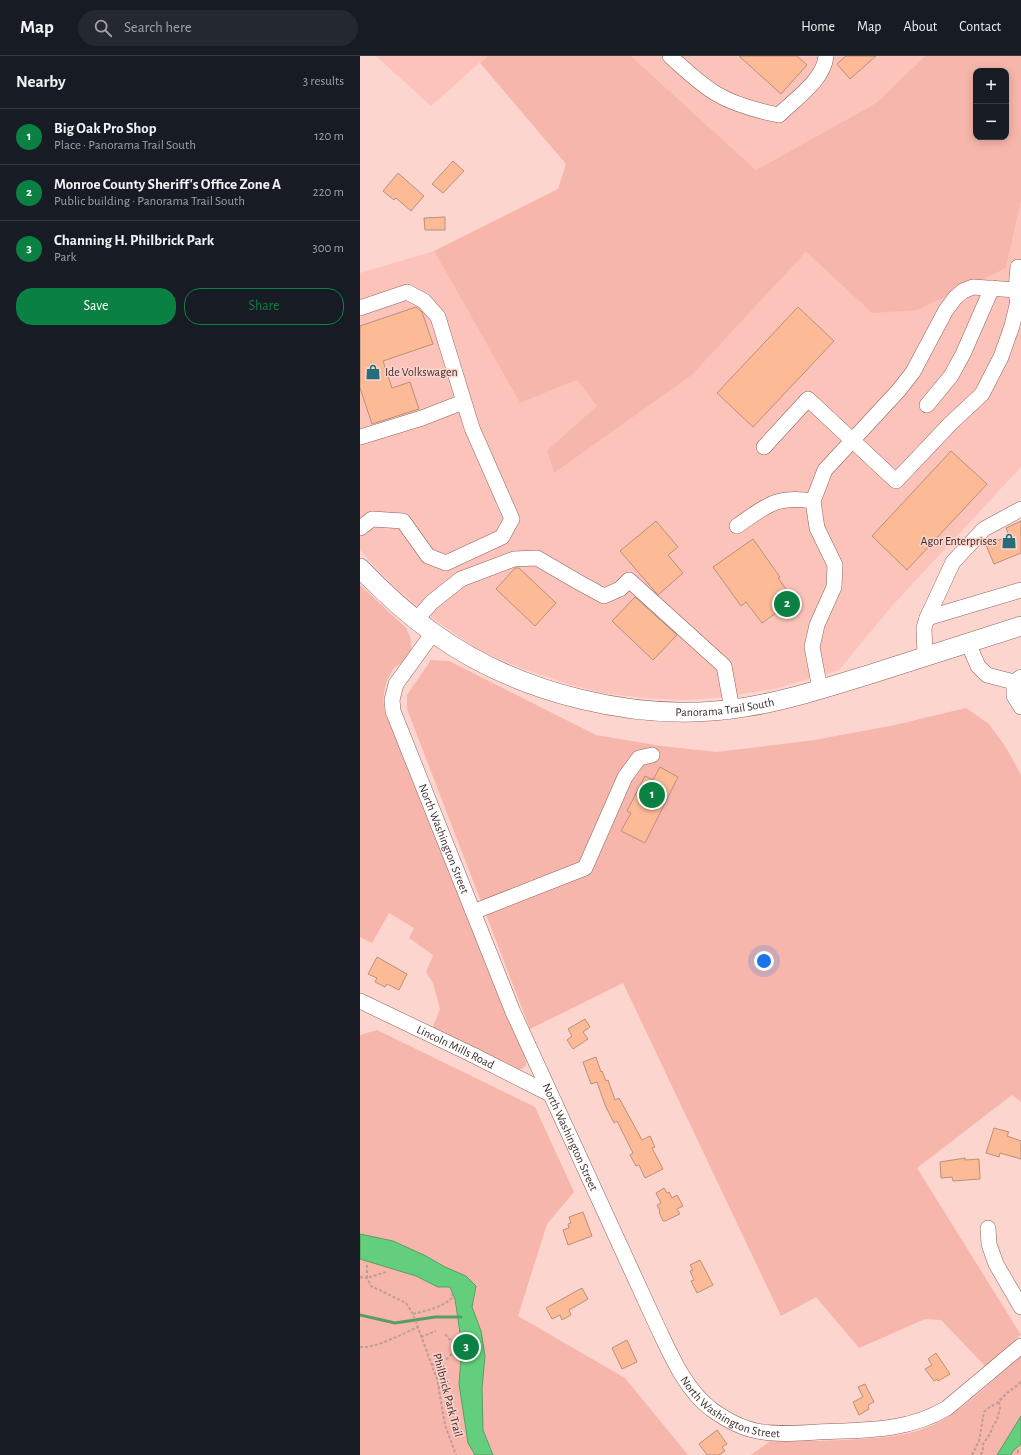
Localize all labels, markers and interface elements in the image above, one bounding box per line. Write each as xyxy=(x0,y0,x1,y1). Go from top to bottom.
search box xyxy=(78,10,358,46)
icon: search xyxy=(92,17,114,39)
text: Map xyxy=(20,18,54,37)
text: Search here xyxy=(124,20,192,35)
text: Home xyxy=(801,20,835,34)
text: Map xyxy=(857,20,881,34)
text: About xyxy=(903,20,937,34)
text: Contact xyxy=(959,20,1001,34)
map controls xyxy=(973,68,1009,140)
button: + xyxy=(973,68,1009,104)
text: Nearby xyxy=(16,73,66,90)
text: 3 results xyxy=(303,75,344,88)
button: − xyxy=(973,104,1009,140)
text: Big Oak Pro Shop xyxy=(54,121,157,136)
text: 1 xyxy=(27,130,31,143)
text: 120 m xyxy=(314,130,344,143)
text: Place · Panorama Trail South xyxy=(54,139,196,152)
text: Monroe County Sheriff's Office Zone A xyxy=(54,177,281,192)
text: 2 xyxy=(26,186,32,199)
text: 220 m xyxy=(313,186,344,199)
text: Public building · Panorama Trail South xyxy=(54,195,245,208)
text: Channing H. Philbrick Park xyxy=(54,233,214,248)
text: 3 xyxy=(26,242,32,255)
text: 300 m xyxy=(312,242,344,255)
text: Park xyxy=(54,251,76,264)
button: Save xyxy=(16,288,176,325)
button: Share xyxy=(184,288,344,325)
shop icon: Ide Volkswagen xyxy=(364,363,382,381)
place label: Ide Volkswagen xyxy=(385,366,458,378)
shop icon: Agor Enterprises xyxy=(1000,532,1018,550)
place label: Agor Enterprises xyxy=(920,535,997,547)
pin: 2 xyxy=(774,589,800,619)
street label: Panorama Trail South xyxy=(675,696,775,718)
pin: 1 xyxy=(639,780,665,810)
street label: North Washington Street xyxy=(417,782,471,895)
your location xyxy=(754,951,774,971)
street label: Lincoln Mills Road xyxy=(415,1023,496,1071)
street label: North Washington Street xyxy=(540,1081,600,1193)
pin: 3 xyxy=(453,1332,479,1362)
street label: Philbrick Park Trail xyxy=(431,1352,465,1438)
street label: North Washington Street xyxy=(678,1374,780,1439)

